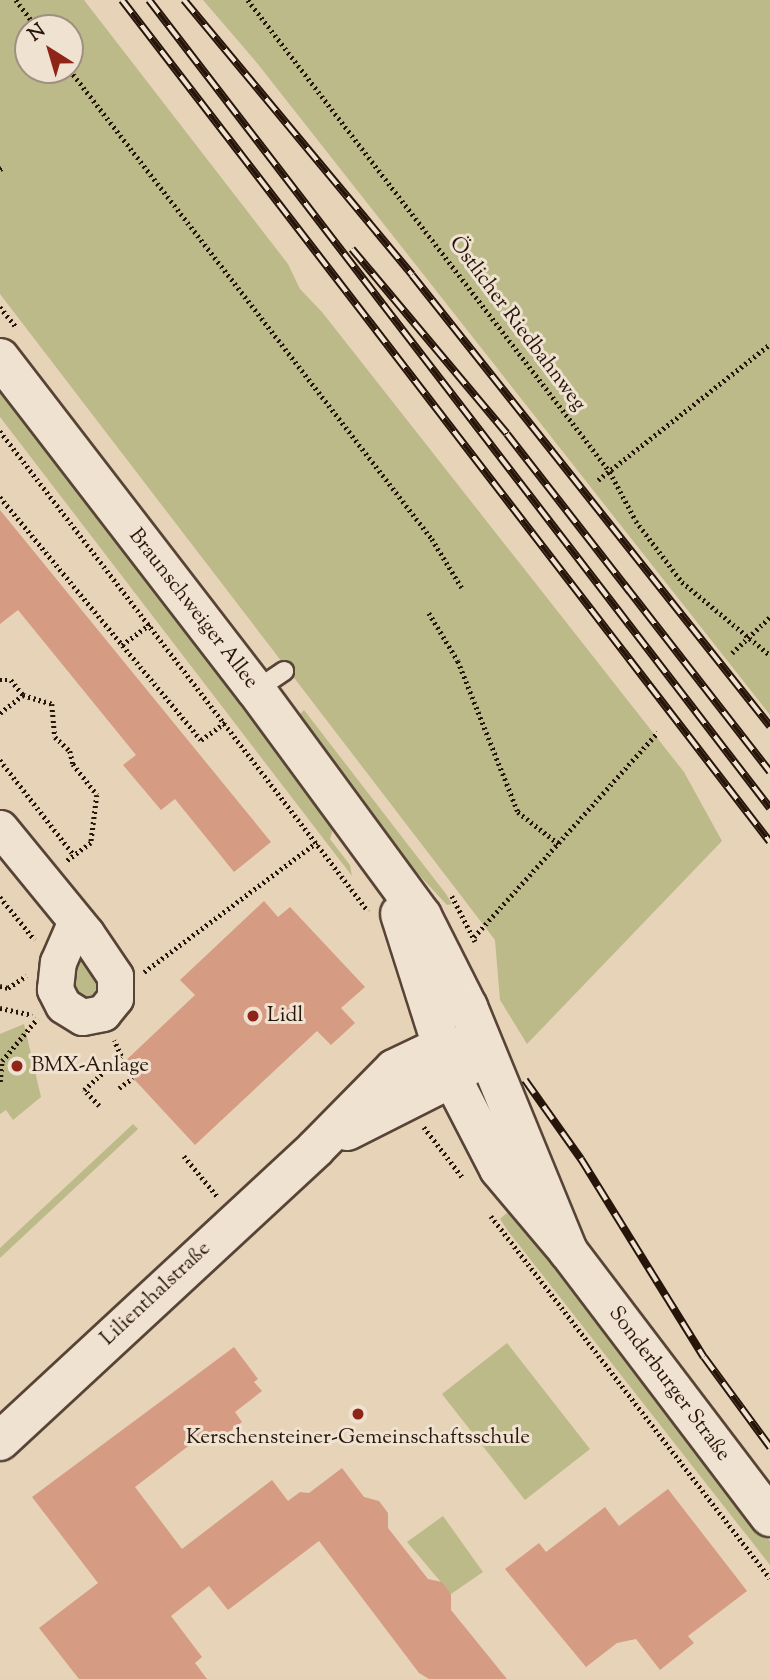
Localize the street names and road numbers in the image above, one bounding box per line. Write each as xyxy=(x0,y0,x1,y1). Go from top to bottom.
street label: Östlicher Riedbahnweg xyxy=(443,232,591,416)
street label: Braunschweiger Allee xyxy=(123,524,263,694)
street label: Lilienthalstraße xyxy=(96,1237,216,1351)
street label: Sonderburger Straße xyxy=(603,1302,735,1466)

